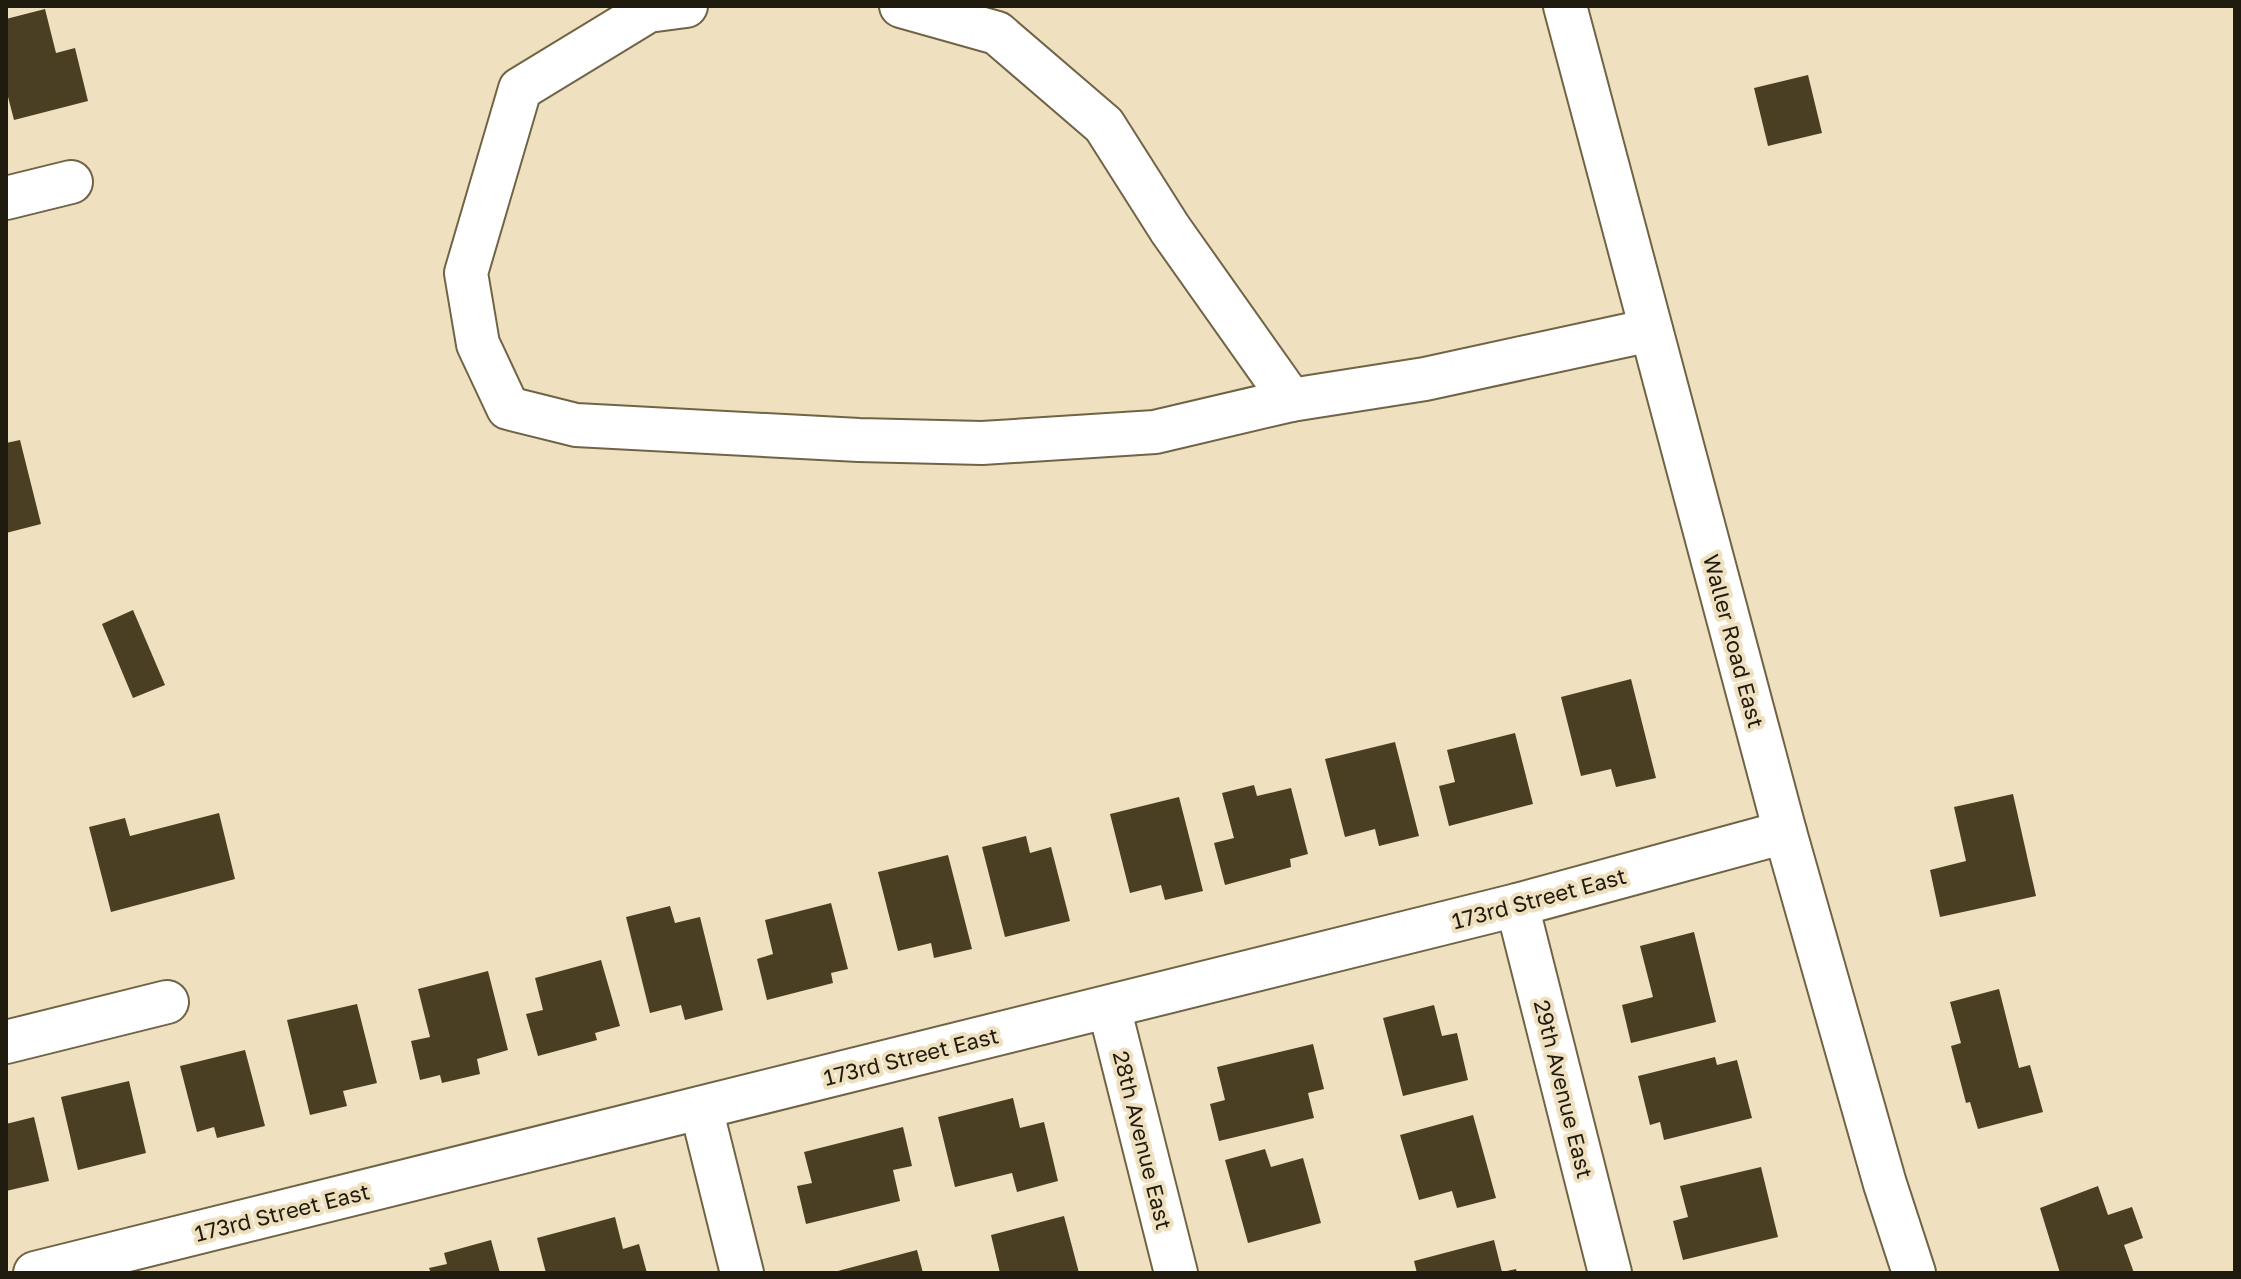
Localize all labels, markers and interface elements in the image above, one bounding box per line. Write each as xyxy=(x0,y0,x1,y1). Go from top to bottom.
street label: Waller Road East xyxy=(1698,551,1770,731)
street label: 173rd Street East xyxy=(1449,862,1629,934)
street label: 29th Avenue East xyxy=(1529,997,1599,1181)
street label: 173rd Street East xyxy=(821,1021,1001,1091)
street label: 28th Avenue East xyxy=(1108,1048,1178,1232)
street label: 173rd Street East xyxy=(192,1177,372,1247)

